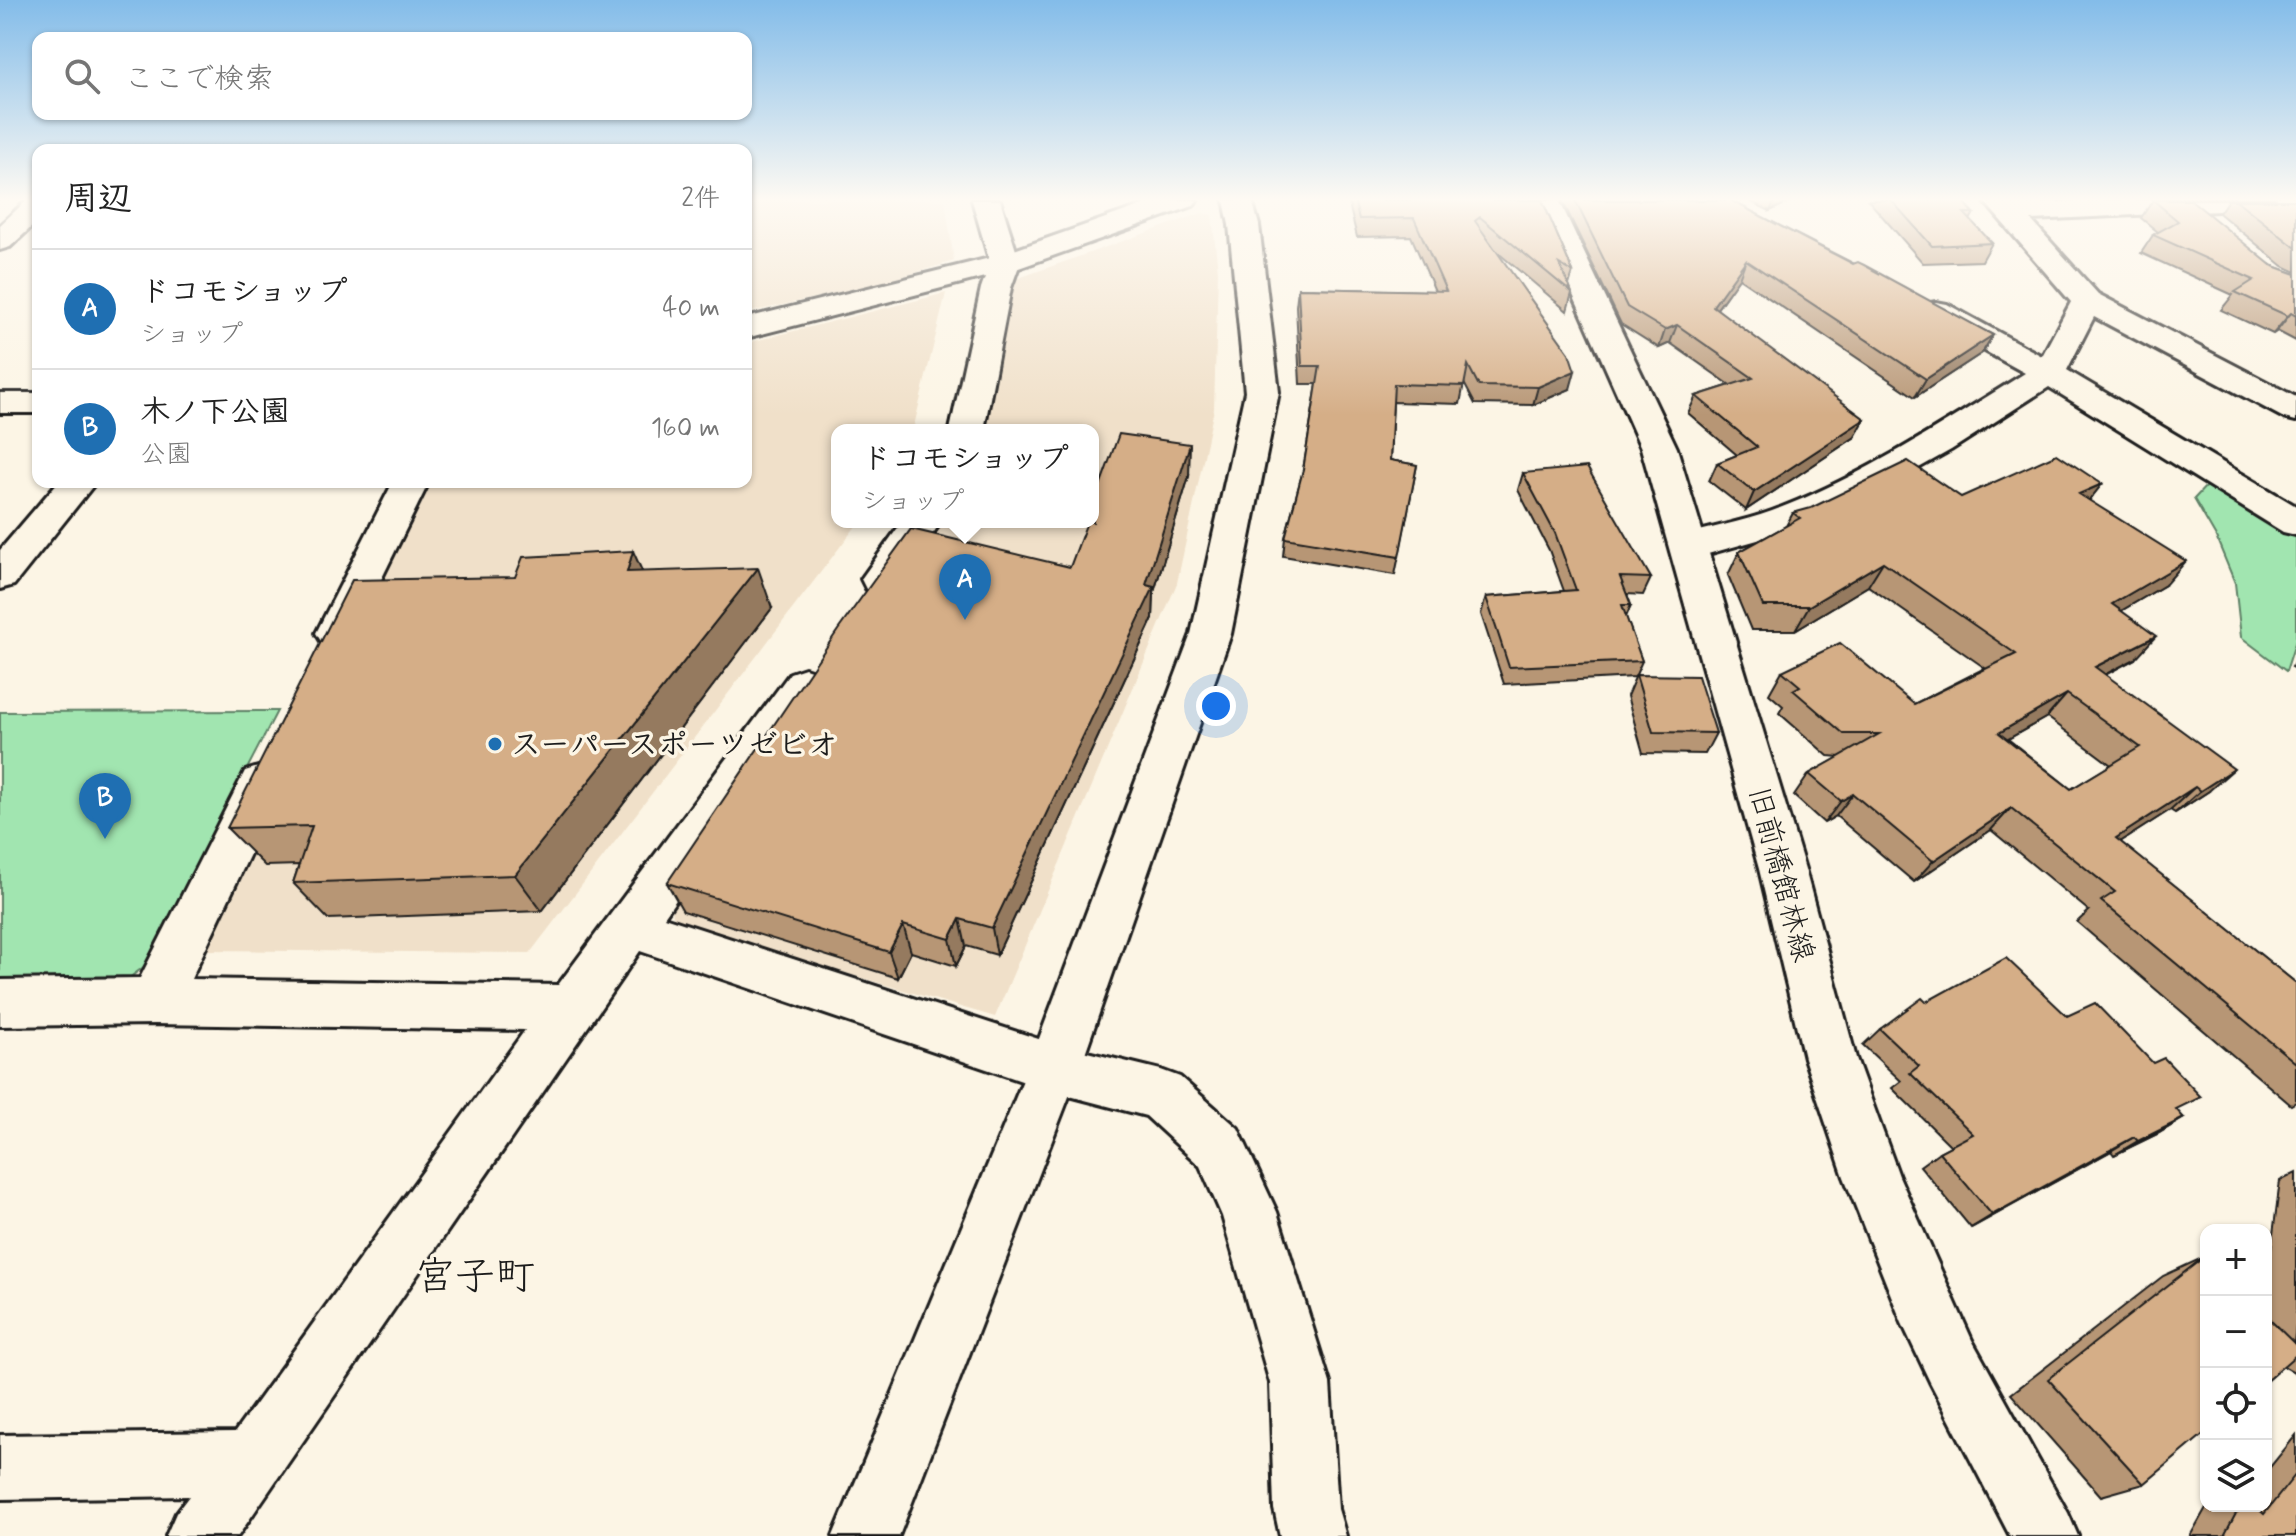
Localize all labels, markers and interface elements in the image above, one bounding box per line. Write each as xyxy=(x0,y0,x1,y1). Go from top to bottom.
search box xyxy=(32,32,752,120)
icon: search xyxy=(60,54,104,98)
text: ここで検索 xyxy=(124,60,274,99)
text: 周辺 xyxy=(64,177,132,222)
text: 2件 xyxy=(681,182,720,216)
text: ドコモショップ xyxy=(140,273,348,312)
text: A xyxy=(81,292,99,326)
text: 40 m xyxy=(662,292,720,326)
text: ショップ xyxy=(140,318,243,352)
text: 木ノ下公園 xyxy=(140,393,290,432)
text: B xyxy=(82,412,98,446)
text: 160 m xyxy=(651,412,720,446)
popup xyxy=(831,424,1099,528)
text: 公園 xyxy=(140,438,192,472)
text: ドコモショップ xyxy=(861,440,1069,479)
text: ショップ xyxy=(861,485,964,519)
pin: A xyxy=(939,554,991,620)
your location xyxy=(1196,686,1236,726)
place label: スーパースポーツゼビオ xyxy=(511,726,837,765)
marker: スーパースポーツゼビオ xyxy=(486,735,504,753)
pin: B xyxy=(79,773,131,839)
street label: 旧前橋館林線 xyxy=(1738,782,1823,966)
map controls xyxy=(2200,1224,2272,1512)
button: + xyxy=(2200,1224,2272,1296)
district label: 宮子町 xyxy=(415,1252,535,1304)
button: − xyxy=(2200,1296,2272,1368)
button: locate xyxy=(2200,1368,2272,1440)
button: layers xyxy=(2200,1440,2272,1512)

